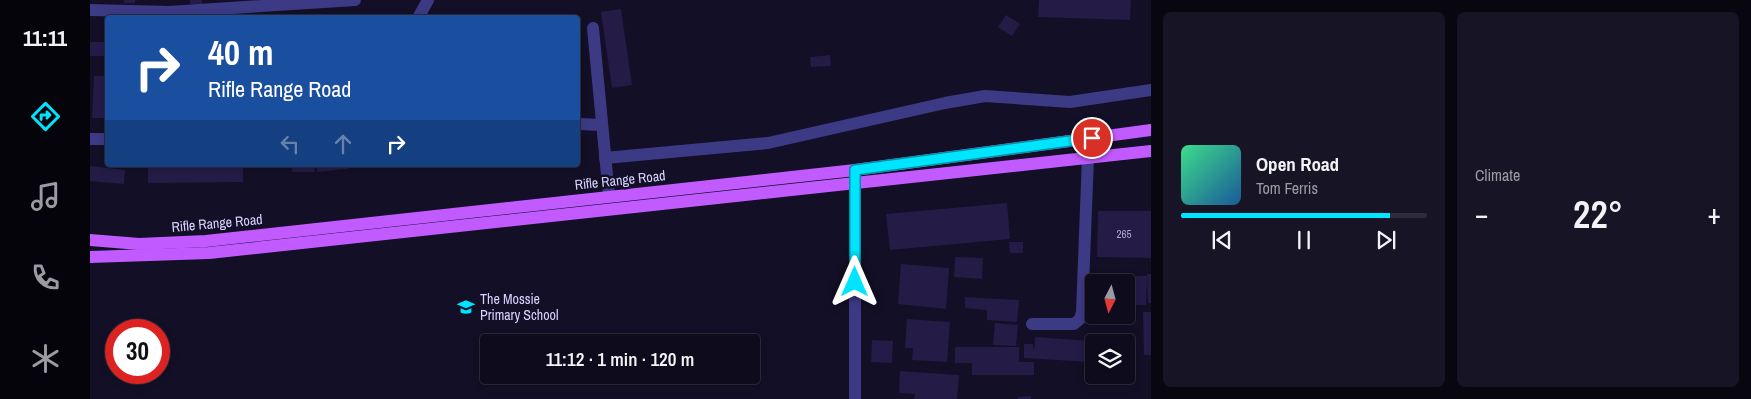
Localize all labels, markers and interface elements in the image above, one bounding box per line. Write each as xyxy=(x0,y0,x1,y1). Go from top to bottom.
text: 11:11 xyxy=(23,23,67,53)
text: 40 m xyxy=(208,29,273,76)
icon: right xyxy=(125,35,190,100)
text: Rifle Range Road xyxy=(208,74,351,104)
icon: directions xyxy=(28,99,63,134)
pin xyxy=(1071,117,1113,159)
icon: arrive xyxy=(1078,124,1106,152)
icon: left xyxy=(276,130,304,158)
icon: ahead xyxy=(329,130,357,158)
icon: right xyxy=(382,130,410,158)
text: Open Road xyxy=(1256,151,1339,177)
text: Climate xyxy=(1475,164,1520,186)
street label: Rifle Range Road xyxy=(574,166,666,194)
text: Tom Ferris xyxy=(1256,177,1318,199)
icon: music xyxy=(28,179,63,214)
text: 22° xyxy=(1573,189,1623,240)
text: − xyxy=(1475,195,1488,233)
text: + xyxy=(1708,195,1721,233)
street label: Rifle Range Road xyxy=(171,210,263,236)
icon: previous xyxy=(1208,226,1236,254)
icon: pause xyxy=(1290,226,1318,254)
icon: next xyxy=(1372,226,1400,254)
house number: 265 xyxy=(1116,227,1132,241)
position arrow xyxy=(828,255,880,307)
icon: phone xyxy=(28,260,63,295)
north arrow xyxy=(1085,274,1135,324)
map controls xyxy=(1085,274,1135,384)
place label: The Mossie Primary School xyxy=(480,290,558,324)
school or university icon: The Mossie Primary School xyxy=(456,297,476,317)
speed limit sign: 30 xyxy=(105,319,170,384)
button: layers xyxy=(1085,334,1135,384)
icon: climate xyxy=(28,341,63,376)
text: 11:12 · 1 min · 120 m xyxy=(546,346,694,372)

